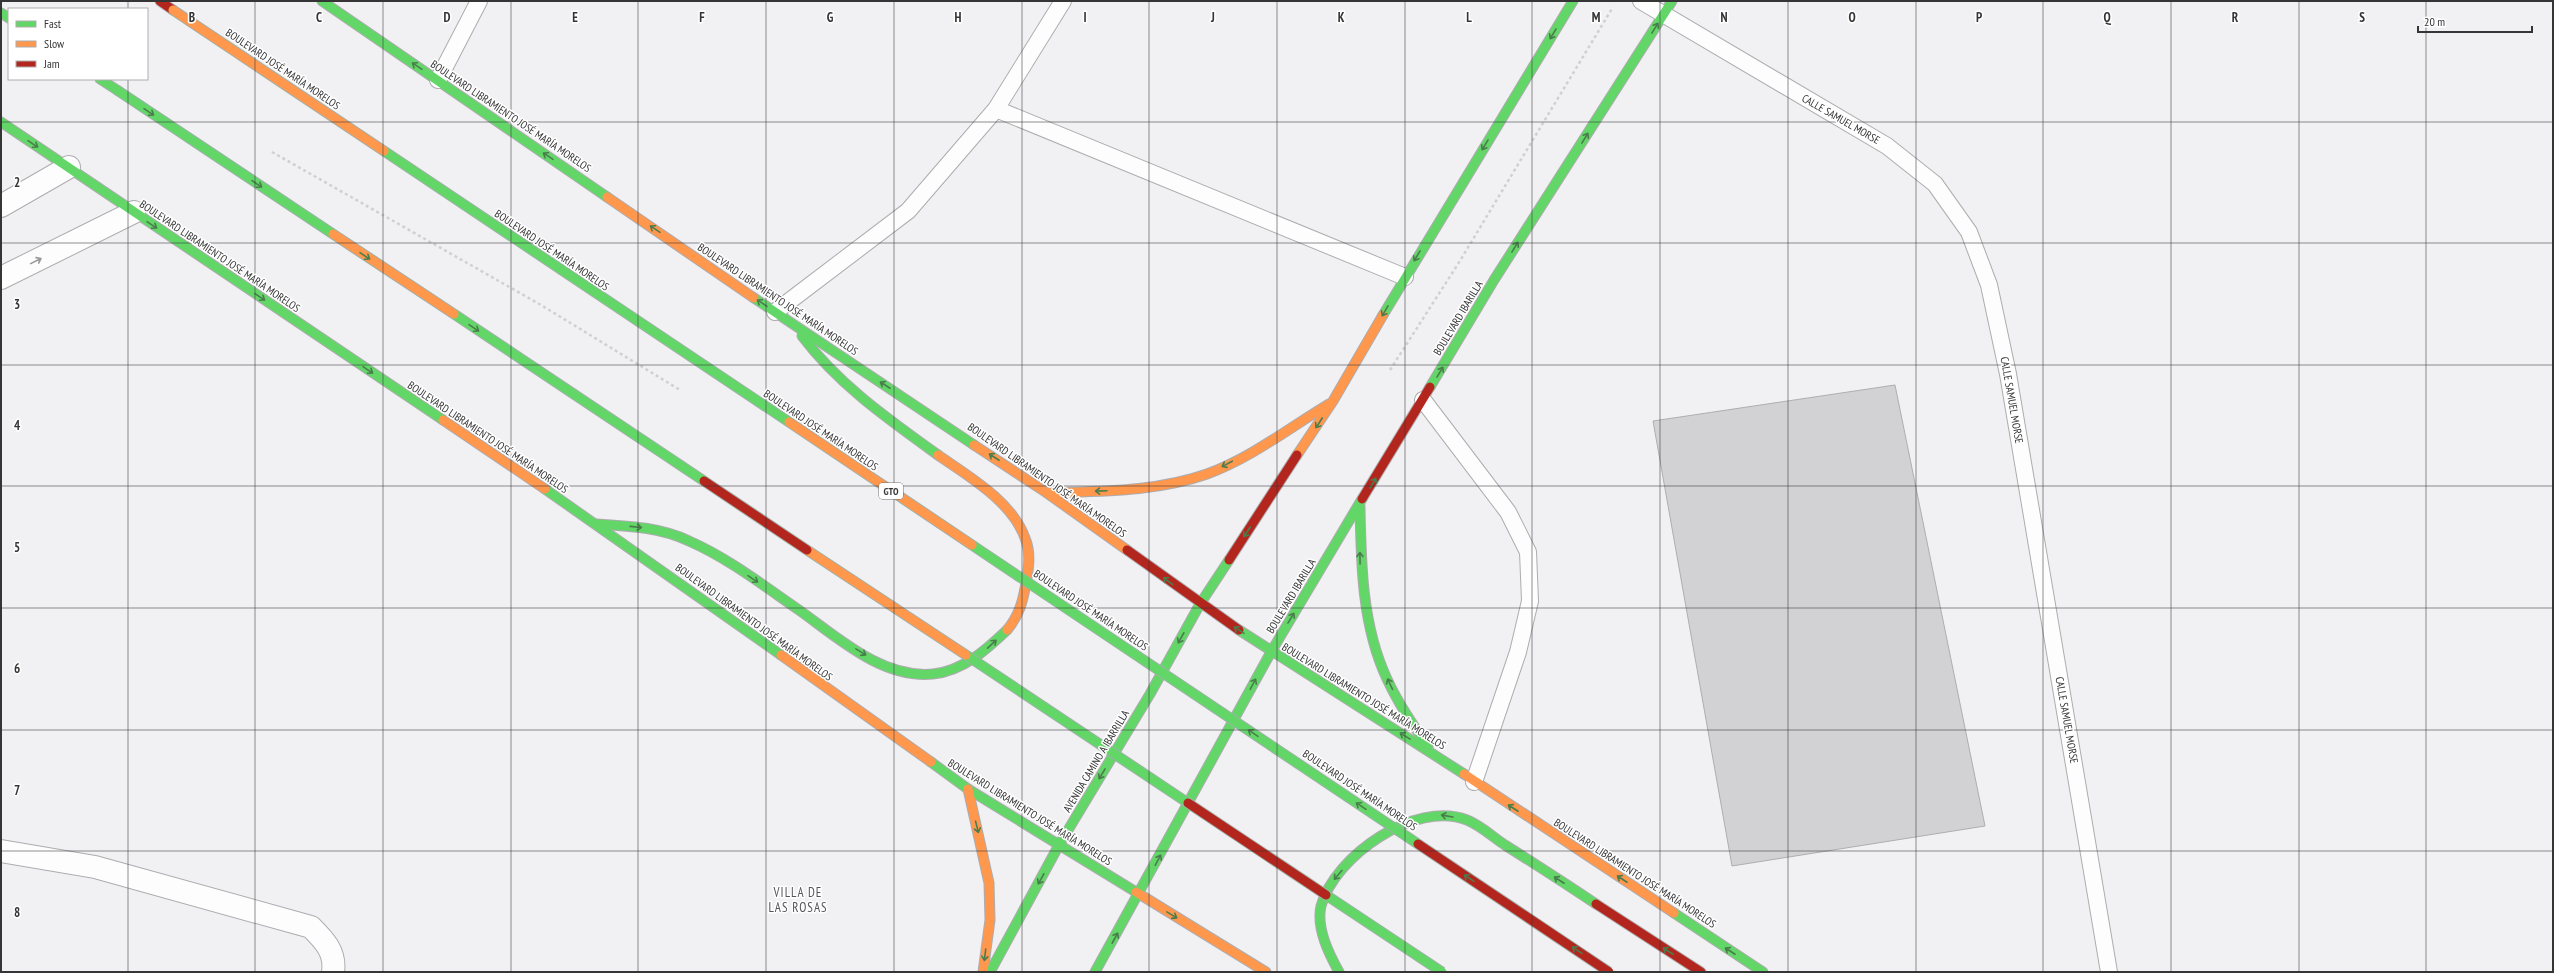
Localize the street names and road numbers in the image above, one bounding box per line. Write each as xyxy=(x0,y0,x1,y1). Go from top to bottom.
street label: BOULEVARD JOSÉ MARÍA MORELOS xyxy=(223,25,343,113)
street label: BOULEVARD LIBRAMIENTO JOSÉ MARÍA MORELOS xyxy=(428,57,594,175)
street label: CALLE SAMUEL MORSE xyxy=(1799,91,1883,147)
street label: BOULEVARD LIBRAMIENTO JOSÉ MARÍA MORELOS xyxy=(137,197,303,315)
street label: BOULEVARD JOSÉ MARÍA MORELOS xyxy=(492,206,612,294)
street label: BOULEVARD LIBRAMIENTO JOSÉ MARÍA MORELOS xyxy=(695,240,861,358)
street label: BOULEVARD IBARILLA xyxy=(1430,277,1486,358)
street label: CALLE SAMUEL MORSE xyxy=(1997,356,2027,445)
street label: BOULEVARD LIBRAMIENTO JOSÉ MARÍA MORELOS xyxy=(405,378,571,496)
street label: BOULEVARD JOSÉ MARÍA MORELOS xyxy=(761,386,881,474)
street label: BOULEVARD LIBRAMIENTO JOSÉ MARÍA MORELOS xyxy=(965,420,1129,541)
road number: GTO xyxy=(879,483,903,499)
street label: BOULEVARD IBARILLA xyxy=(1263,555,1319,636)
street label: BOULEVARD LIBRAMIENTO JOSÉ MARÍA MORELOS xyxy=(673,560,835,684)
street label: BOULEVARD JOSÉ MARÍA MORELOS xyxy=(1031,566,1151,654)
street label: BOULEVARD LIBRAMIENTO JOSÉ MARÍA MORELOS xyxy=(1280,640,1449,753)
street label: CALLE SAMUEL MORSE xyxy=(2052,676,2082,765)
street label: AVENIDA CAMINO A IBARRILLA xyxy=(1060,707,1133,815)
street label: BOULEVARD JOSÉ MARÍA MORELOS xyxy=(1300,746,1420,834)
street label: BOULEVARD LIBRAMIENTO JOSÉ MARÍA MORELOS xyxy=(946,756,1115,869)
street label: BOULEVARD LIBRAMIENTO JOSÉ MARÍA MORELOS xyxy=(1551,815,1719,931)

